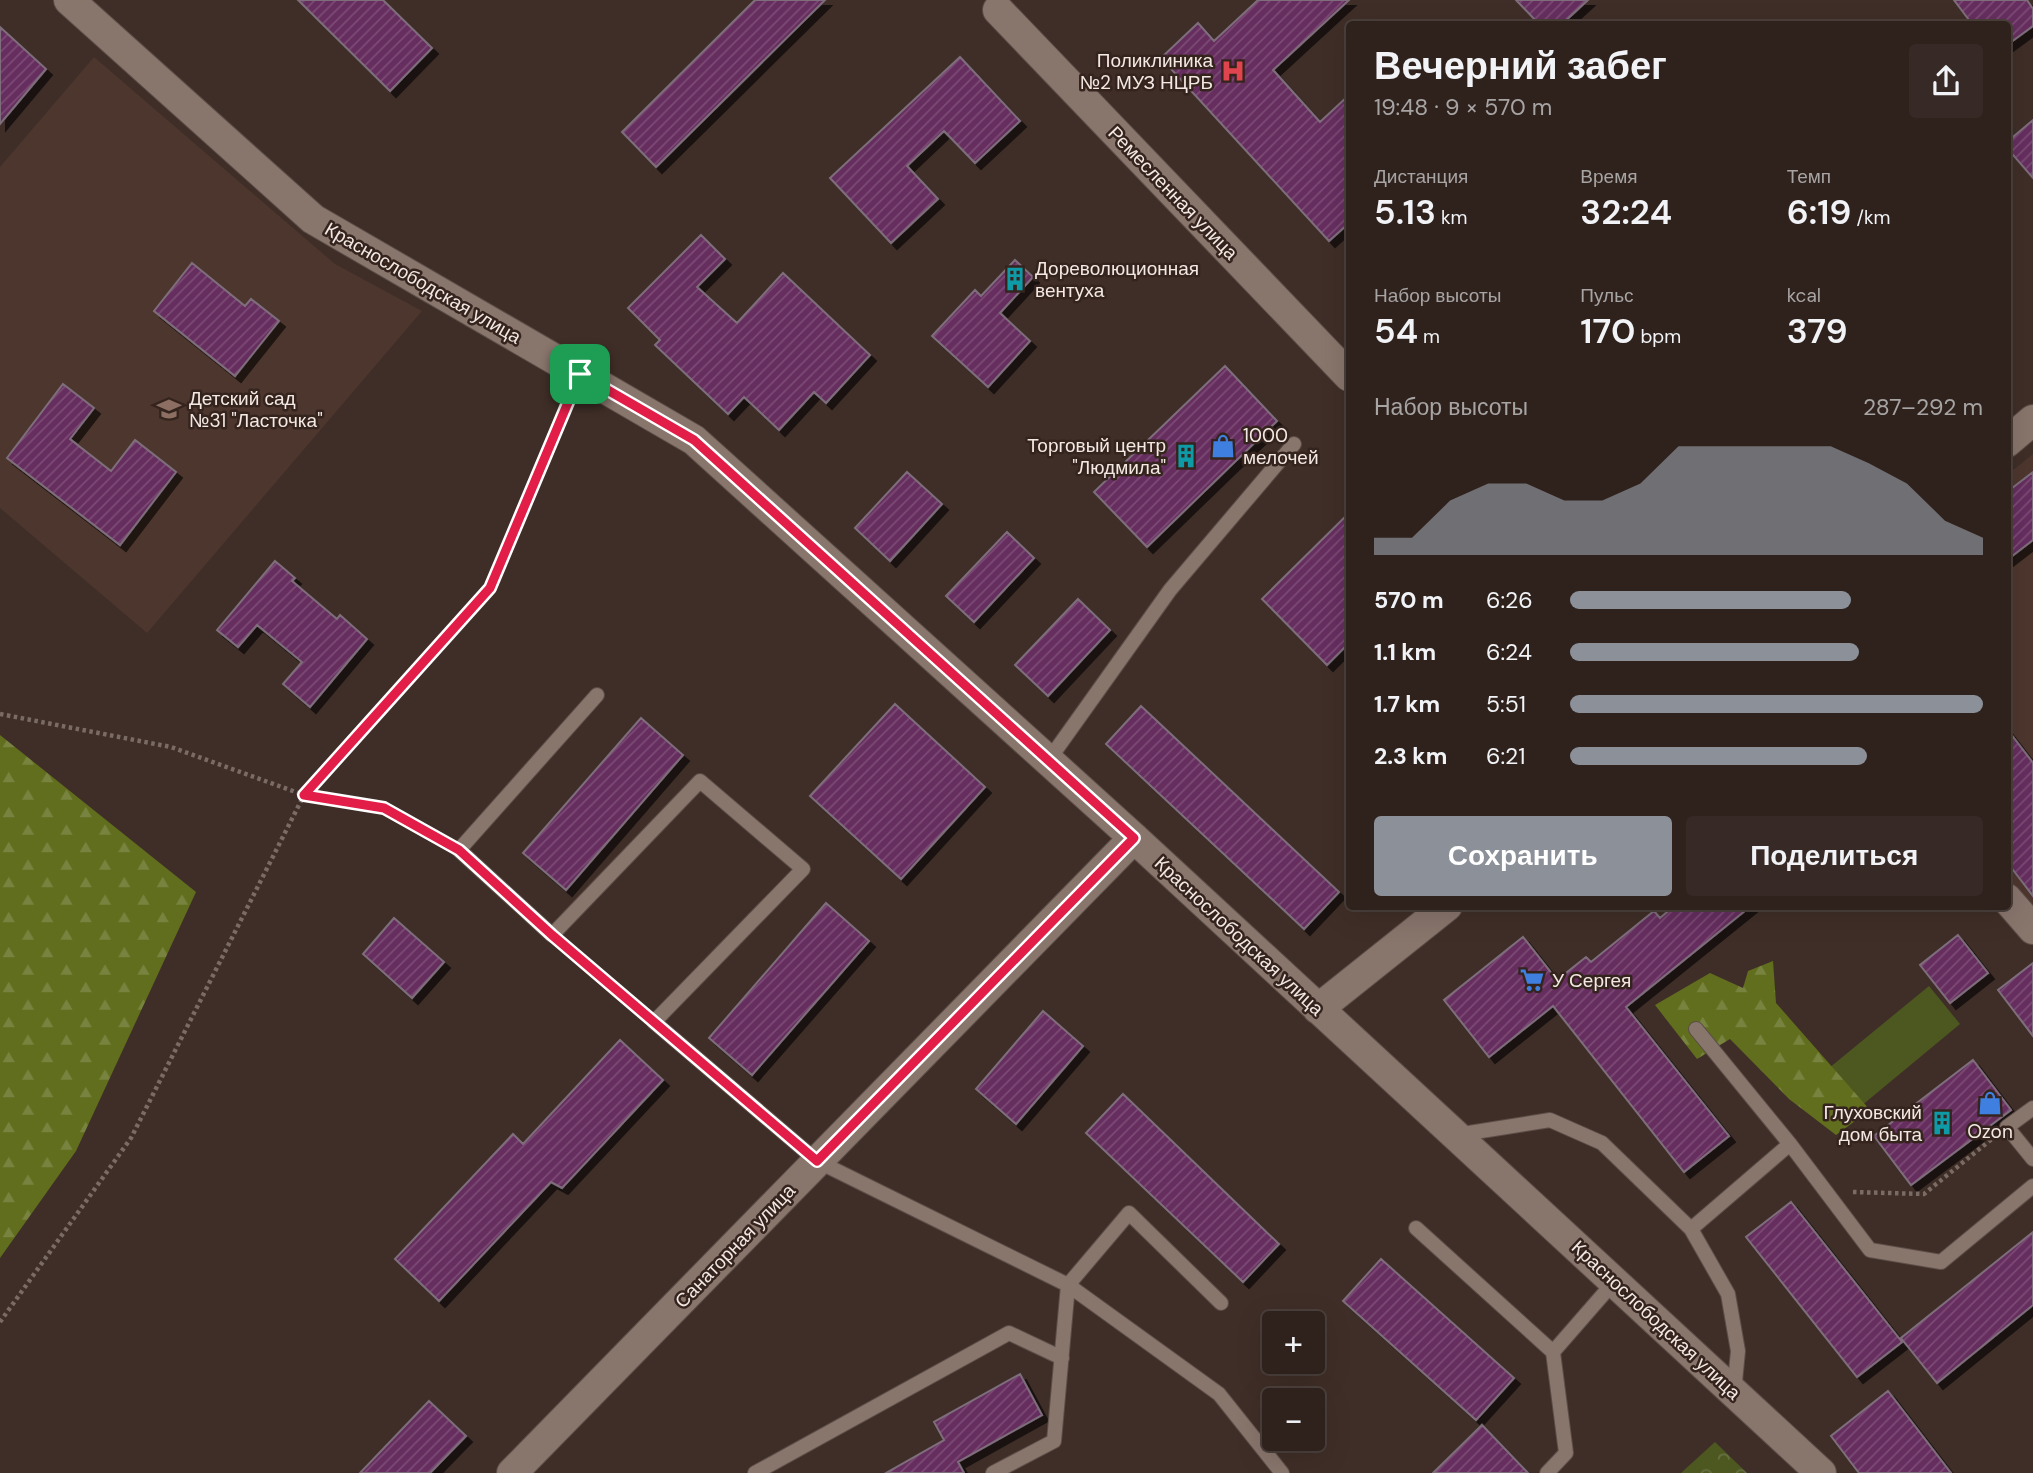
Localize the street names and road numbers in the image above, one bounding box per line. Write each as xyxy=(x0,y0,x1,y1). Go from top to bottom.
street label: Ремесленная улица xyxy=(1103,121,1244,265)
street label: Краснослободская улица xyxy=(320,217,526,350)
street label: Краснослободская улица xyxy=(1149,851,1329,1021)
street label: Санаторная улица xyxy=(669,1178,801,1313)
street label: Краснослободская улица xyxy=(1566,1235,1746,1405)

